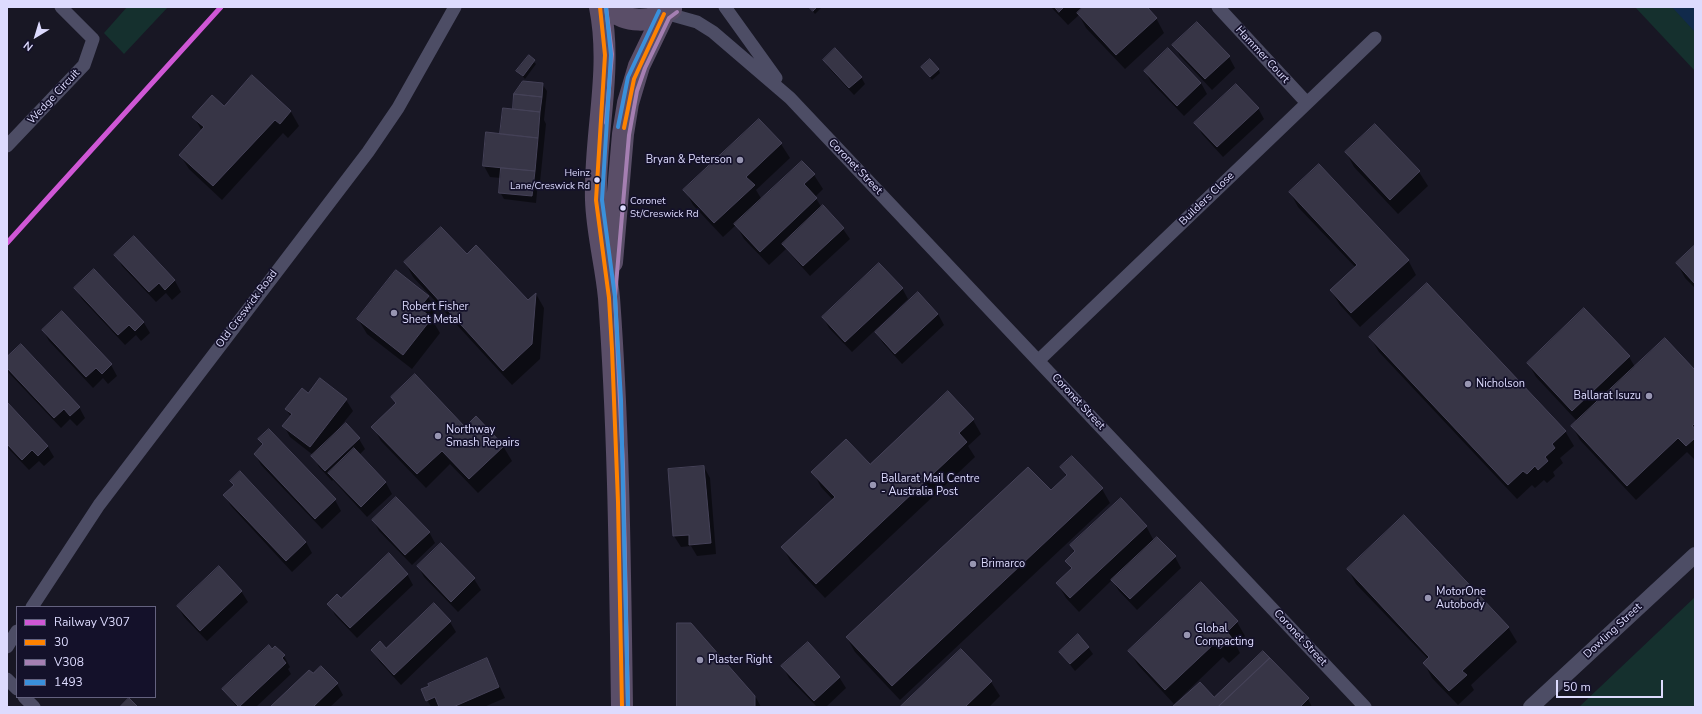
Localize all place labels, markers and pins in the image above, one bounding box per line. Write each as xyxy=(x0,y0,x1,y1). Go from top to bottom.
place label: Bryan & Peterson xyxy=(646,153,732,167)
marker: Bryan & Peterson xyxy=(735,155,745,165)
place label: Heinz Lane/Creswick Rd xyxy=(510,168,590,192)
marker: Heinz Lane/Creswick Rd xyxy=(592,175,602,185)
place label: Coronet St/Creswick Rd xyxy=(630,196,698,220)
marker: Coronet St/Creswick Rd xyxy=(618,203,628,213)
place label: Robert Fisher Sheet Metal xyxy=(402,300,468,326)
marker: Robert Fisher Sheet Metal xyxy=(389,308,399,318)
place label: Nicholson xyxy=(1476,377,1525,391)
marker: Nicholson xyxy=(1463,379,1473,389)
place label: Ballarat Isuzu xyxy=(1573,389,1641,403)
marker: Ballarat Isuzu xyxy=(1644,391,1654,401)
place label: Northway Smash Repairs xyxy=(446,423,519,449)
marker: Northway Smash Repairs xyxy=(433,431,443,441)
place label: Ballarat Mail Centre - Australia Post xyxy=(881,472,980,498)
marker: Ballarat Mail Centre - Australia Post xyxy=(868,480,878,490)
place label: Brimarco xyxy=(981,557,1025,571)
marker: Brimarco xyxy=(968,559,978,569)
place label: MotorOne Autobody xyxy=(1436,585,1486,611)
marker: MotorOne Autobody xyxy=(1423,593,1433,603)
place label: Global Compacting xyxy=(1195,622,1254,648)
marker: Global Compacting xyxy=(1182,630,1192,640)
place label: Plaster Right xyxy=(708,653,772,667)
marker: Plaster Right xyxy=(695,655,705,665)

